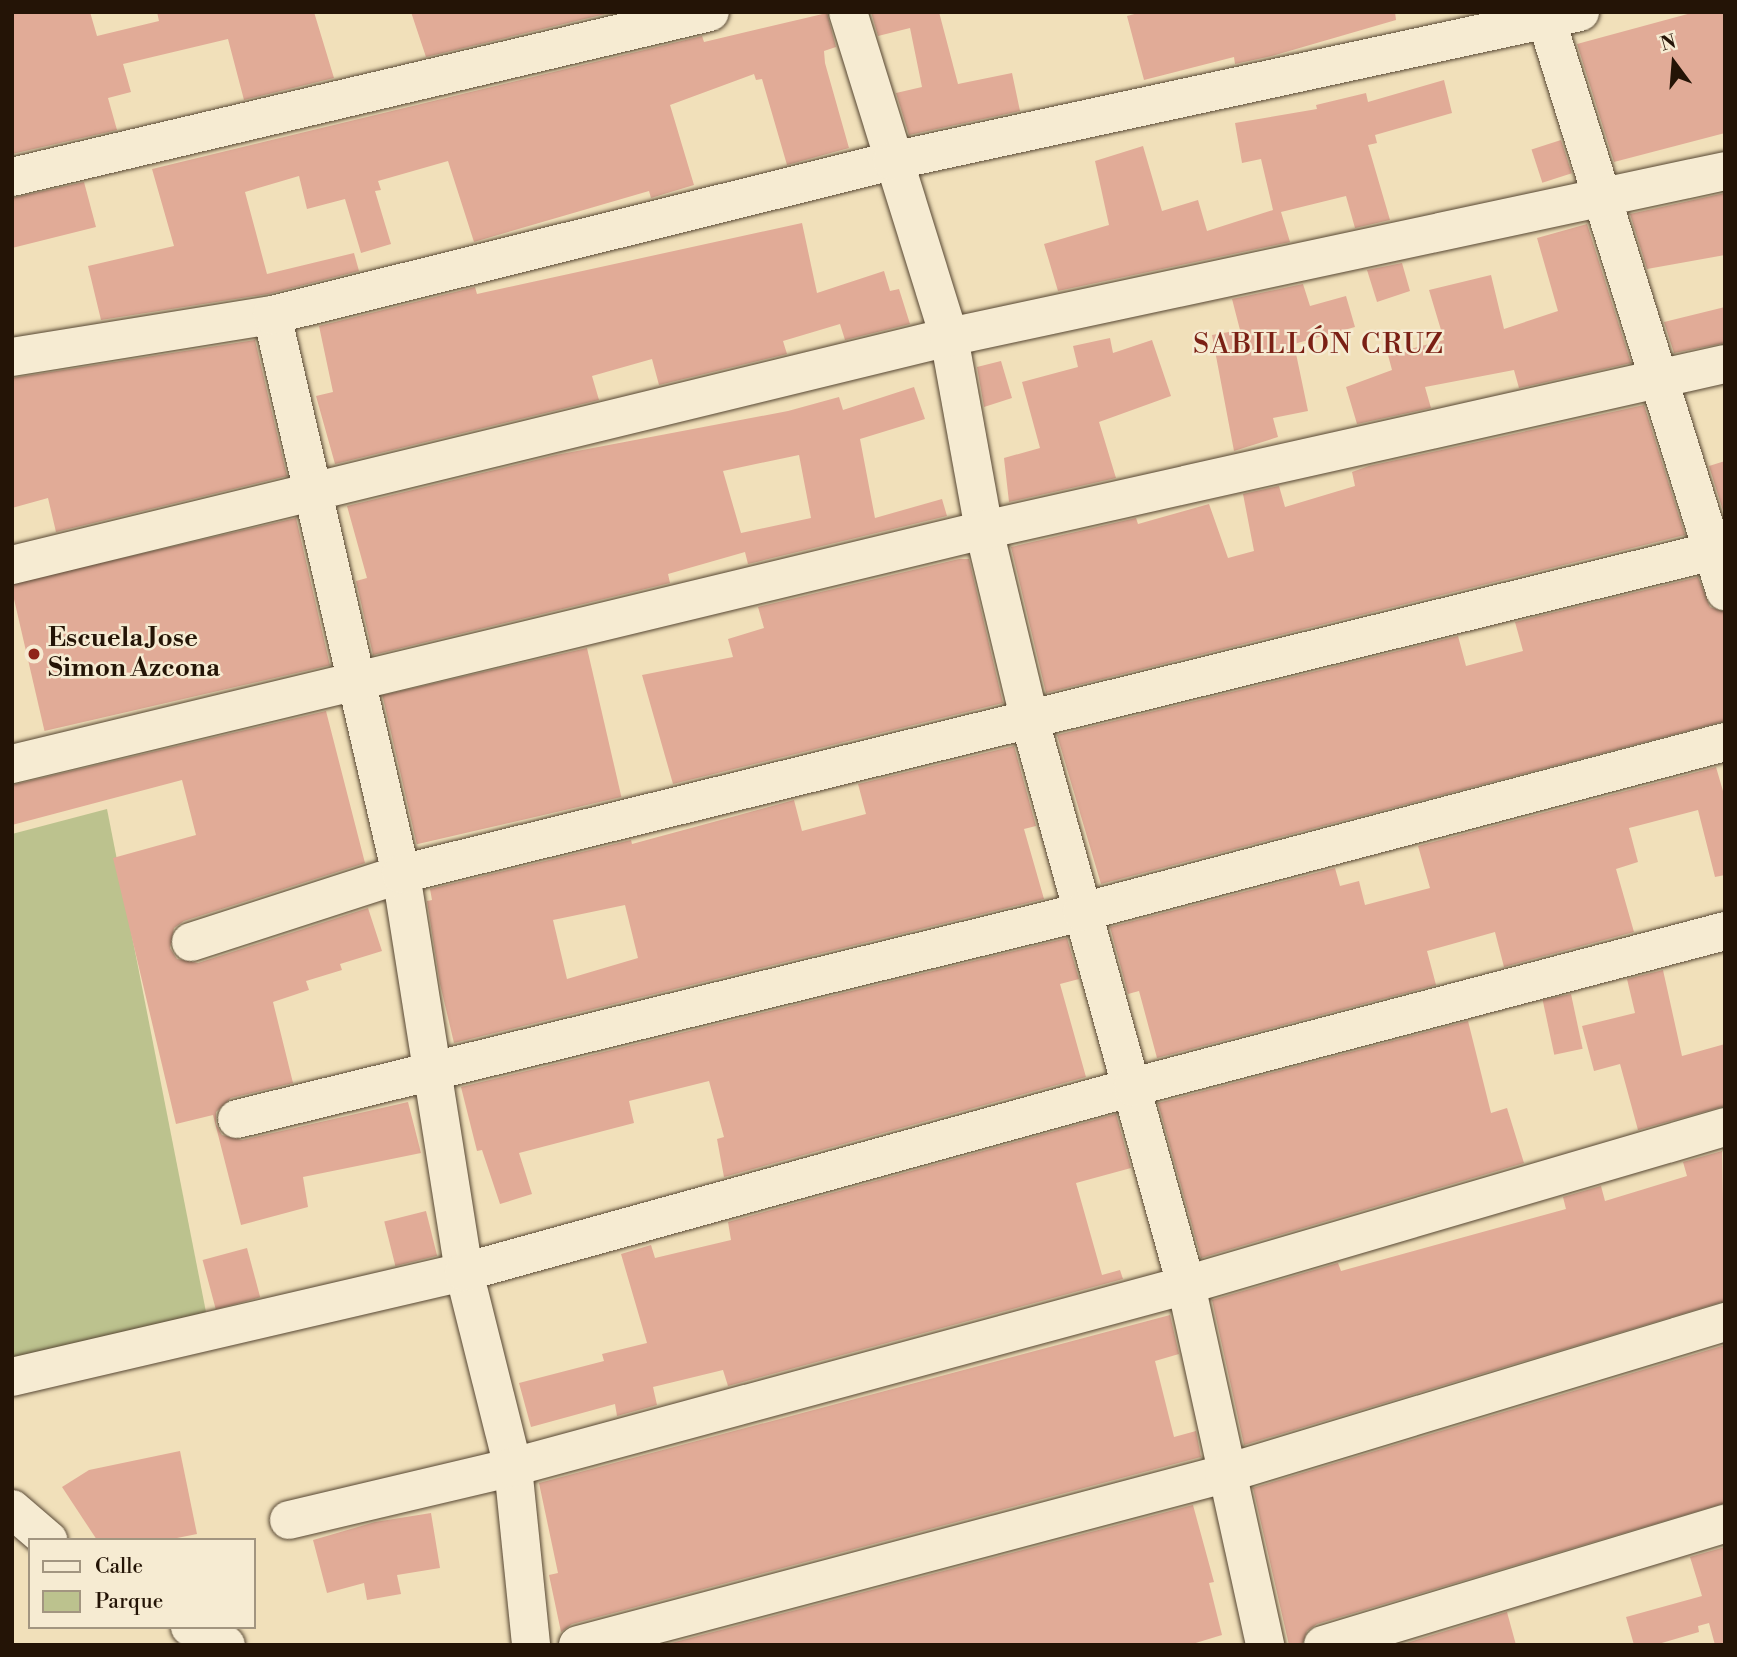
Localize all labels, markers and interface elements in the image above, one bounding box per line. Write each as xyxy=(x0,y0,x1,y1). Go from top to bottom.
north arrow xyxy=(1639,28,1709,98)
text: N xyxy=(1658,29,1679,56)
district label: SABILLÓN CRUZ xyxy=(1195,328,1443,362)
place label: Escuela Jose Simon Azcona xyxy=(48,623,220,684)
marker: Escuela Jose Simon Azcona xyxy=(26,646,42,662)
legend xyxy=(28,1538,256,1629)
text: Calle xyxy=(95,1554,143,1580)
text: Parque xyxy=(95,1589,163,1615)

